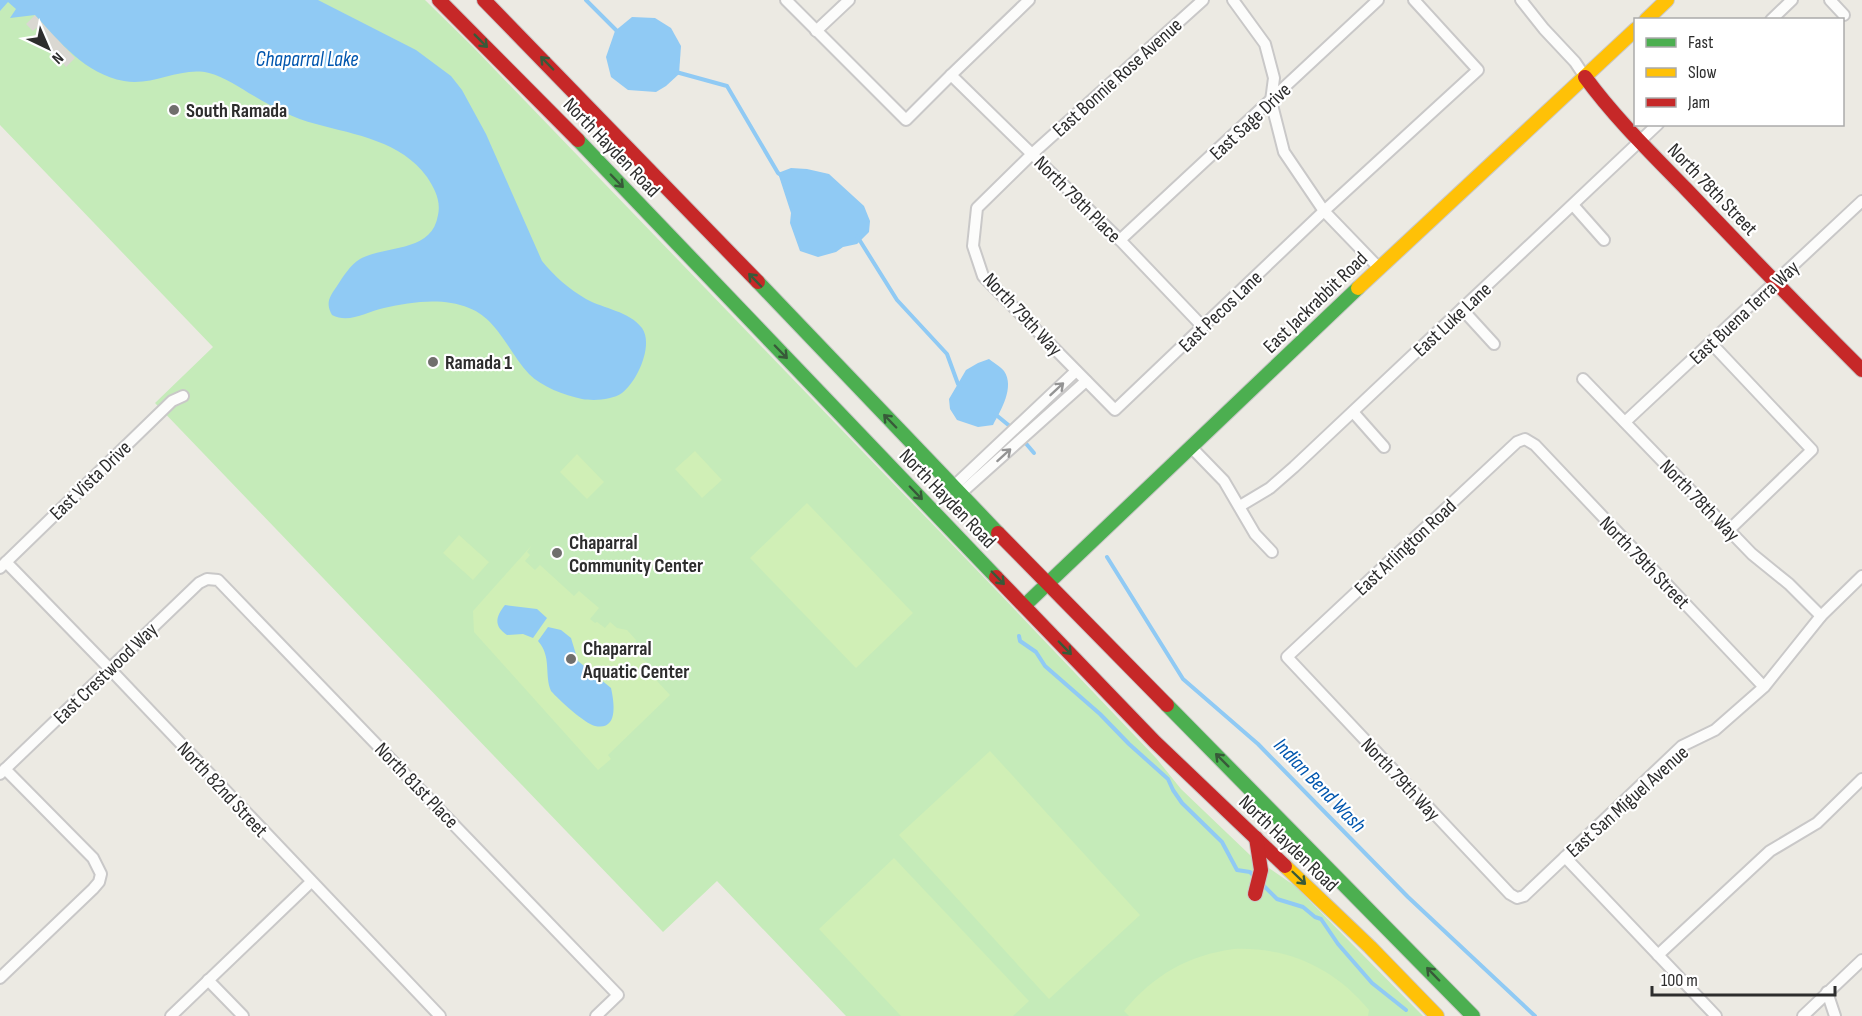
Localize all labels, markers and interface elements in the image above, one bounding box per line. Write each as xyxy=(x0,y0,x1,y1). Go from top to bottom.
street label: East Bonnie Rose Avenue xyxy=(1048,13,1187,142)
north arrow xyxy=(18,18,78,78)
legend xyxy=(1634,18,1844,126)
text: Fast xyxy=(1688,32,1714,53)
one-way arrow xyxy=(474,34,489,48)
water label: Chaparral Lake xyxy=(256,47,358,72)
text: N xyxy=(48,48,67,68)
one-way arrow xyxy=(540,56,555,71)
text: Slow xyxy=(1688,62,1717,83)
street label: East Sage Drive xyxy=(1205,78,1296,165)
text: Jam xyxy=(1687,92,1710,113)
street label: North Hayden Road xyxy=(558,93,665,202)
place label: South Ramada xyxy=(186,99,287,123)
marker: South Ramada xyxy=(167,103,181,117)
street label: North 78th Street xyxy=(1662,139,1762,241)
street label: North 79th Place xyxy=(1029,151,1126,248)
one-way arrow xyxy=(610,173,624,188)
street label: East Jackrabbit Road xyxy=(1259,247,1373,358)
street label: East Buena Terra Way xyxy=(1685,256,1805,370)
street label: East Pecos Lane xyxy=(1174,266,1267,357)
street label: North 79th Way xyxy=(978,268,1067,361)
one-way arrow xyxy=(748,272,763,287)
street label: East Luke Lane xyxy=(1409,277,1497,362)
one-way arrow xyxy=(774,345,788,360)
place label: Ramada 1 xyxy=(445,351,512,375)
marker: Ramada 1 xyxy=(426,355,440,369)
one-way arrow xyxy=(1049,382,1064,396)
one-way arrow xyxy=(883,413,897,428)
street label: East Vista Drive xyxy=(45,436,136,525)
street label: North Hayden Road xyxy=(894,444,1001,553)
one-way arrow xyxy=(996,448,1011,462)
street label: North 78th Way xyxy=(1654,455,1744,547)
one-way arrow xyxy=(909,485,923,500)
street label: East Arlington Road xyxy=(1350,494,1462,601)
street label: North 79th Street xyxy=(1594,511,1694,614)
place label: Chaparral Community Center xyxy=(569,531,703,578)
marker: Chaparral Community Center xyxy=(550,546,564,560)
one-way arrow xyxy=(990,570,1005,585)
street label: East Crestwood Way xyxy=(49,618,163,729)
place label: Chaparral Aquatic Center xyxy=(582,637,689,684)
one-way arrow xyxy=(1058,641,1072,656)
marker: Chaparral Aquatic Center xyxy=(564,652,578,666)
water label: Indian Bend Wash xyxy=(1268,733,1371,838)
street label: North 79th Way xyxy=(1356,733,1445,826)
street label: North 82nd Street xyxy=(172,737,273,842)
street label: North 81st Place xyxy=(369,738,463,834)
street label: East San Miguel Avenue xyxy=(1562,741,1694,863)
one-way arrow xyxy=(1215,753,1230,767)
street label: North Hayden Road xyxy=(1234,790,1343,897)
one-way arrow xyxy=(1291,871,1306,886)
scale bar xyxy=(1652,959,1835,997)
one-way arrow xyxy=(1425,967,1440,982)
text: 100 m xyxy=(1661,970,1698,991)

